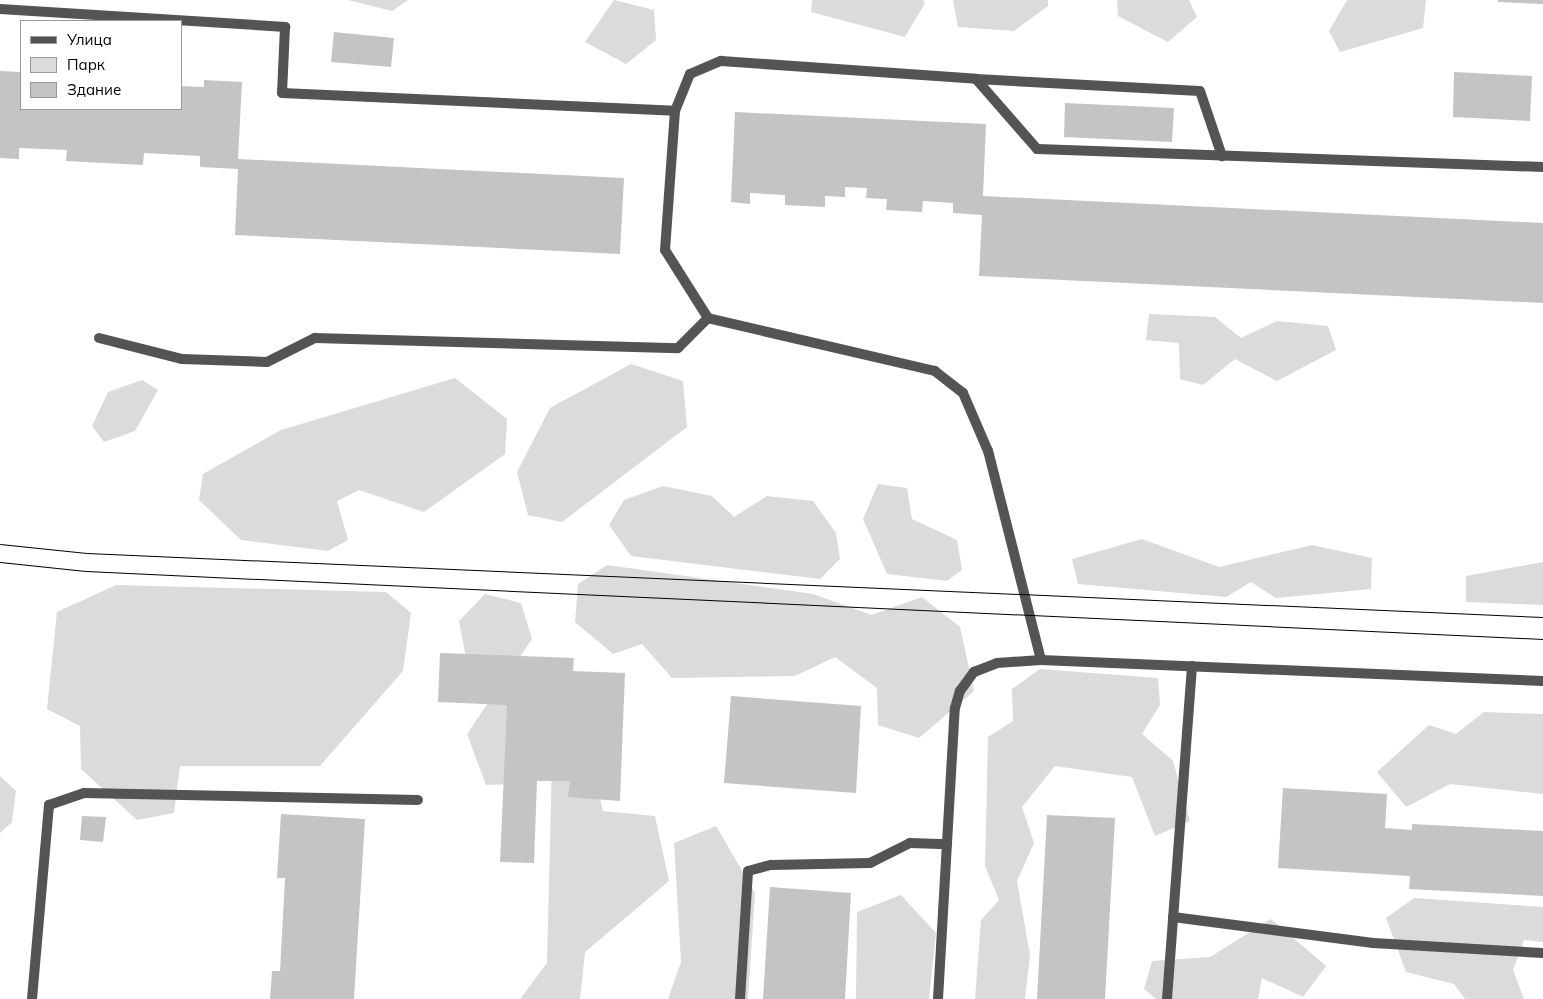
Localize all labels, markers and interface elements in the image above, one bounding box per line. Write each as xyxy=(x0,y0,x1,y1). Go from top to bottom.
legend xyxy=(20,20,182,110)
text: Улица xyxy=(67,30,112,49)
text: Парк xyxy=(67,55,105,74)
text: Здание xyxy=(67,80,121,99)

